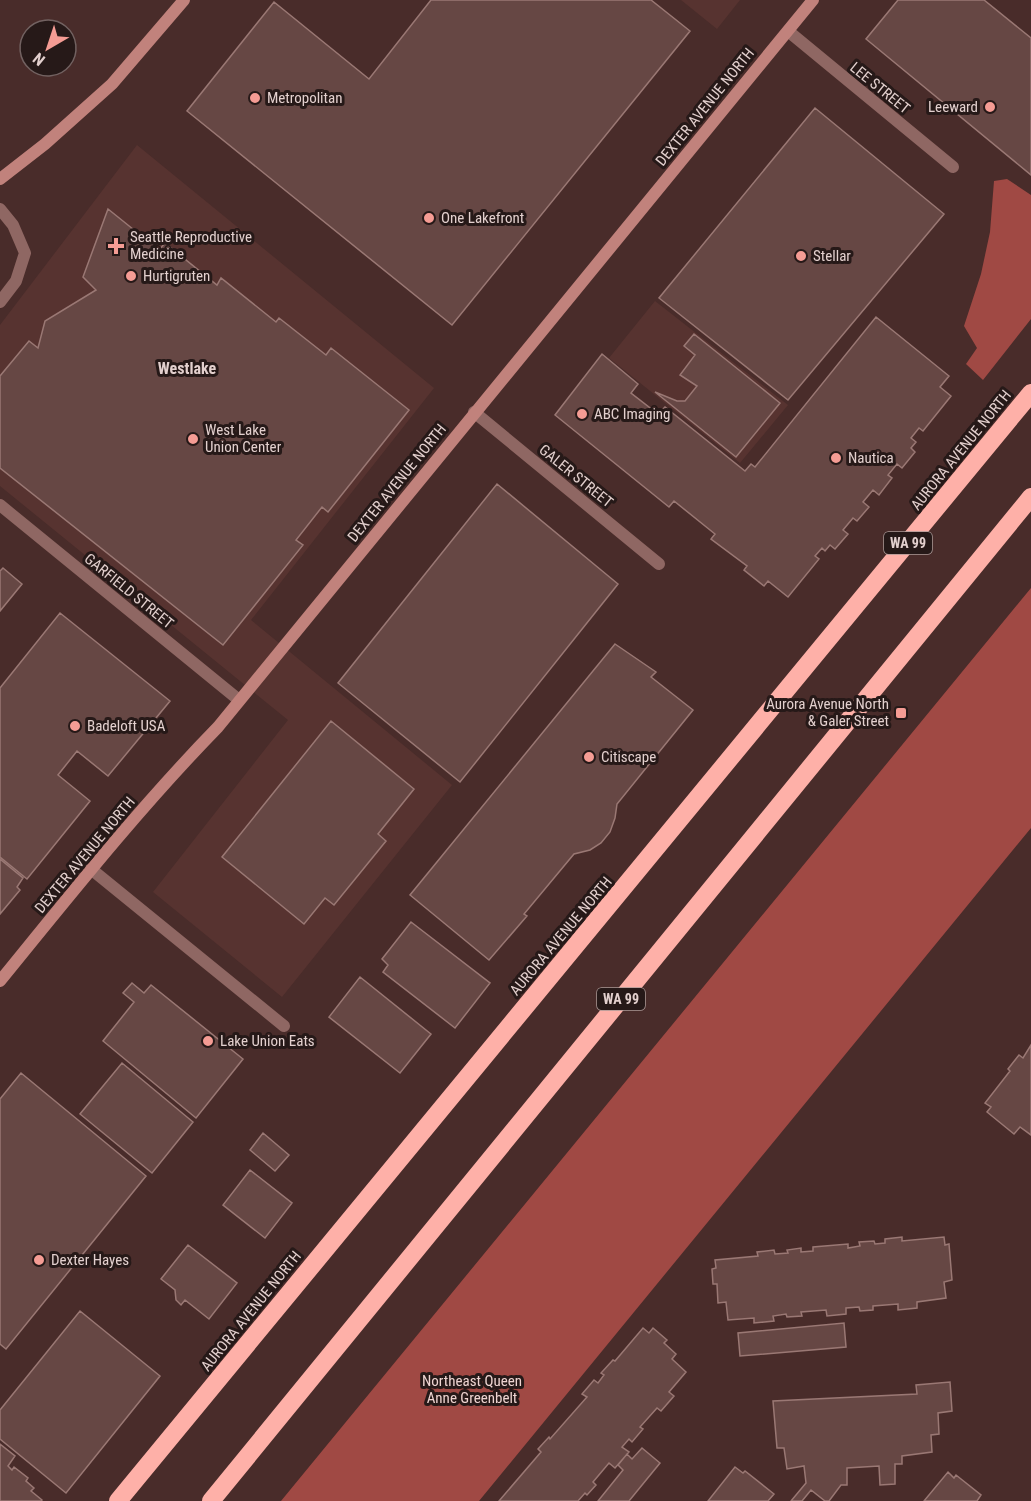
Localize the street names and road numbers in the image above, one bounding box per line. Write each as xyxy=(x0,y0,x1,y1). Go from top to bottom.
street label: DEXTER AVENUE NORTH xyxy=(652,45,758,169)
street label: LEE STREET xyxy=(846,58,914,118)
street label: AURORA AVENUE NORTH xyxy=(907,386,1015,514)
street label: DEXTER AVENUE NORTH xyxy=(344,421,450,545)
street label: GALER STREET xyxy=(535,441,617,511)
road number: WA 99 xyxy=(884,532,932,554)
street label: GARFIELD STREET xyxy=(81,550,177,633)
street label: DEXTER AVENUE NORTH xyxy=(31,793,139,917)
street label: AURORA AVENUE NORTH xyxy=(506,873,616,999)
road number: WA 99 xyxy=(597,988,645,1010)
street label: AURORA AVENUE NORTH xyxy=(197,1247,305,1375)

